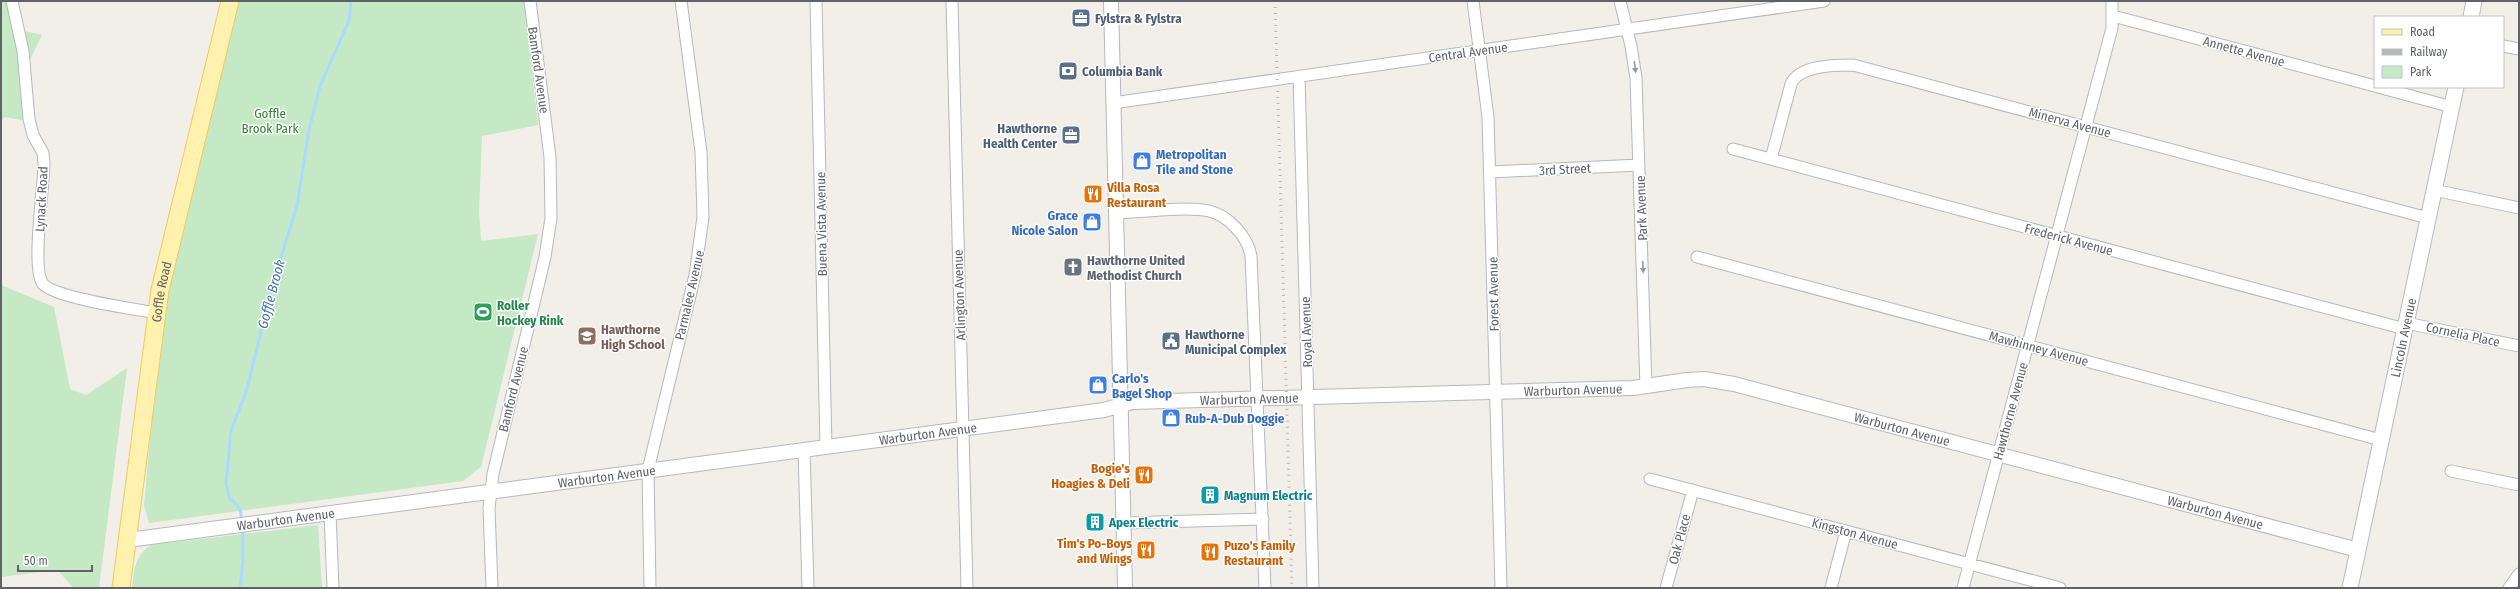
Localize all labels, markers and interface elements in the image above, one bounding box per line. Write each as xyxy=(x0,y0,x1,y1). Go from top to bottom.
office icon: Fylstra & Fylstra xyxy=(1070,7,1092,29)
place label: Fylstra & Fylstra xyxy=(1095,11,1182,26)
legend xyxy=(2374,16,2504,88)
text: Road xyxy=(2410,25,2435,39)
street label: Bamford Avenue xyxy=(525,26,552,114)
street label: Annette Avenue xyxy=(2201,33,2286,70)
street label: Central Avenue xyxy=(1428,40,1509,65)
text: Railway xyxy=(2410,45,2448,59)
bank icon: Columbia Bank xyxy=(1057,60,1079,82)
one-way arrow xyxy=(1632,61,1638,73)
place label: Columbia Bank xyxy=(1082,64,1163,79)
text: Park xyxy=(2410,65,2432,79)
street label: Minerva Avenue xyxy=(2027,104,2113,141)
park label: Goffle Brook Park xyxy=(241,106,300,136)
place label: Hawthorne Health Center xyxy=(983,121,1057,151)
office icon: Hawthorne Health Center xyxy=(1060,124,1082,146)
place label: Metropolitan Tile and Stone xyxy=(1156,147,1233,177)
shop icon: Metropolitan Tile and Stone xyxy=(1131,150,1153,172)
street label: 3rd Street xyxy=(1539,161,1592,178)
street label: Lynack Road xyxy=(32,166,51,232)
street label: Buena Vista Avenue xyxy=(813,172,830,276)
street label: Park Avenue xyxy=(1633,175,1650,241)
place label: Villa Rosa Restaurant xyxy=(1106,180,1167,210)
restaurant icon: Villa Rosa Restaurant xyxy=(1082,183,1104,205)
place label: Grace Nicole Salon xyxy=(1011,208,1078,238)
shop icon: Grace Nicole Salon xyxy=(1081,211,1103,233)
street label: Frederick Avenue xyxy=(2023,220,2115,258)
street label: Parmalee Avenue xyxy=(672,249,707,341)
street label: Arlington Avenue xyxy=(950,249,969,341)
place label: Hawthorne United Methodist Church xyxy=(1087,253,1185,283)
church icon: Hawthorne United Methodist Church xyxy=(1062,256,1084,278)
street label: Forest Avenue xyxy=(1485,257,1502,331)
water label: Goffle Brook xyxy=(254,258,289,330)
street label: Goffle Road xyxy=(149,260,175,323)
one-way arrow xyxy=(1639,261,1646,273)
street label: Royal Avenue xyxy=(1298,296,1315,368)
street label: Lincoln Avenue xyxy=(2388,297,2419,379)
place label: Roller Hockey Rink xyxy=(497,298,564,328)
sports icon: Roller Hockey Rink xyxy=(472,301,494,323)
street label: Cornelia Place xyxy=(2425,319,2501,350)
place label: Hawthorne High School xyxy=(601,322,665,352)
school or university icon: Hawthorne High School xyxy=(576,325,598,347)
place label: Hawthorne Municipal Complex xyxy=(1185,327,1287,357)
street label: Mawhinney Avenue xyxy=(1988,328,2090,369)
public building icon: Hawthorne Municipal Complex xyxy=(1160,330,1182,352)
street label: Bamford Avenue xyxy=(496,345,531,433)
street label: Hawthorne Avenue xyxy=(1990,361,2031,462)
place label: Carlo's Bagel Shop xyxy=(1112,371,1172,401)
shop icon: Carlo's Bagel Shop xyxy=(1087,374,1109,396)
street label: Warburton Avenue xyxy=(1524,381,1623,399)
street label: Warburton Avenue xyxy=(1200,390,1299,408)
shop icon: Rub-A-Dub Doggie xyxy=(1160,407,1182,429)
street label: Warburton Avenue xyxy=(1853,409,1952,449)
place label: Rub-A-Dub Doggie xyxy=(1185,411,1285,426)
street label: Warburton Avenue xyxy=(878,420,978,448)
place label: Bogie's Hoagies & Deli xyxy=(1051,461,1130,491)
street label: Warburton Avenue xyxy=(557,463,657,491)
restaurant icon: Bogie's Hoagies & Deli xyxy=(1133,464,1155,486)
building icon: Magnum Electric xyxy=(1199,484,1221,506)
place label: Magnum Electric xyxy=(1224,488,1313,503)
street label: Warburton Avenue xyxy=(2166,493,2265,532)
street label: Warburton Avenue xyxy=(236,506,335,533)
building icon: Apex Electric xyxy=(1084,511,1106,533)
street label: Oak Place xyxy=(1666,512,1693,566)
place label: Apex Electric xyxy=(1108,515,1179,530)
street label: Kingston Avenue xyxy=(1810,515,1900,552)
place label: Tim's Po-Boys and Wings xyxy=(1057,536,1132,566)
place label: Puzo's Family Restaurant xyxy=(1224,538,1296,568)
restaurant icon: Tim's Po-Boys and Wings xyxy=(1135,539,1157,561)
restaurant icon: Puzo's Family Restaurant xyxy=(1199,541,1221,563)
scale bar xyxy=(18,547,92,573)
text: 50 m xyxy=(24,554,48,568)

